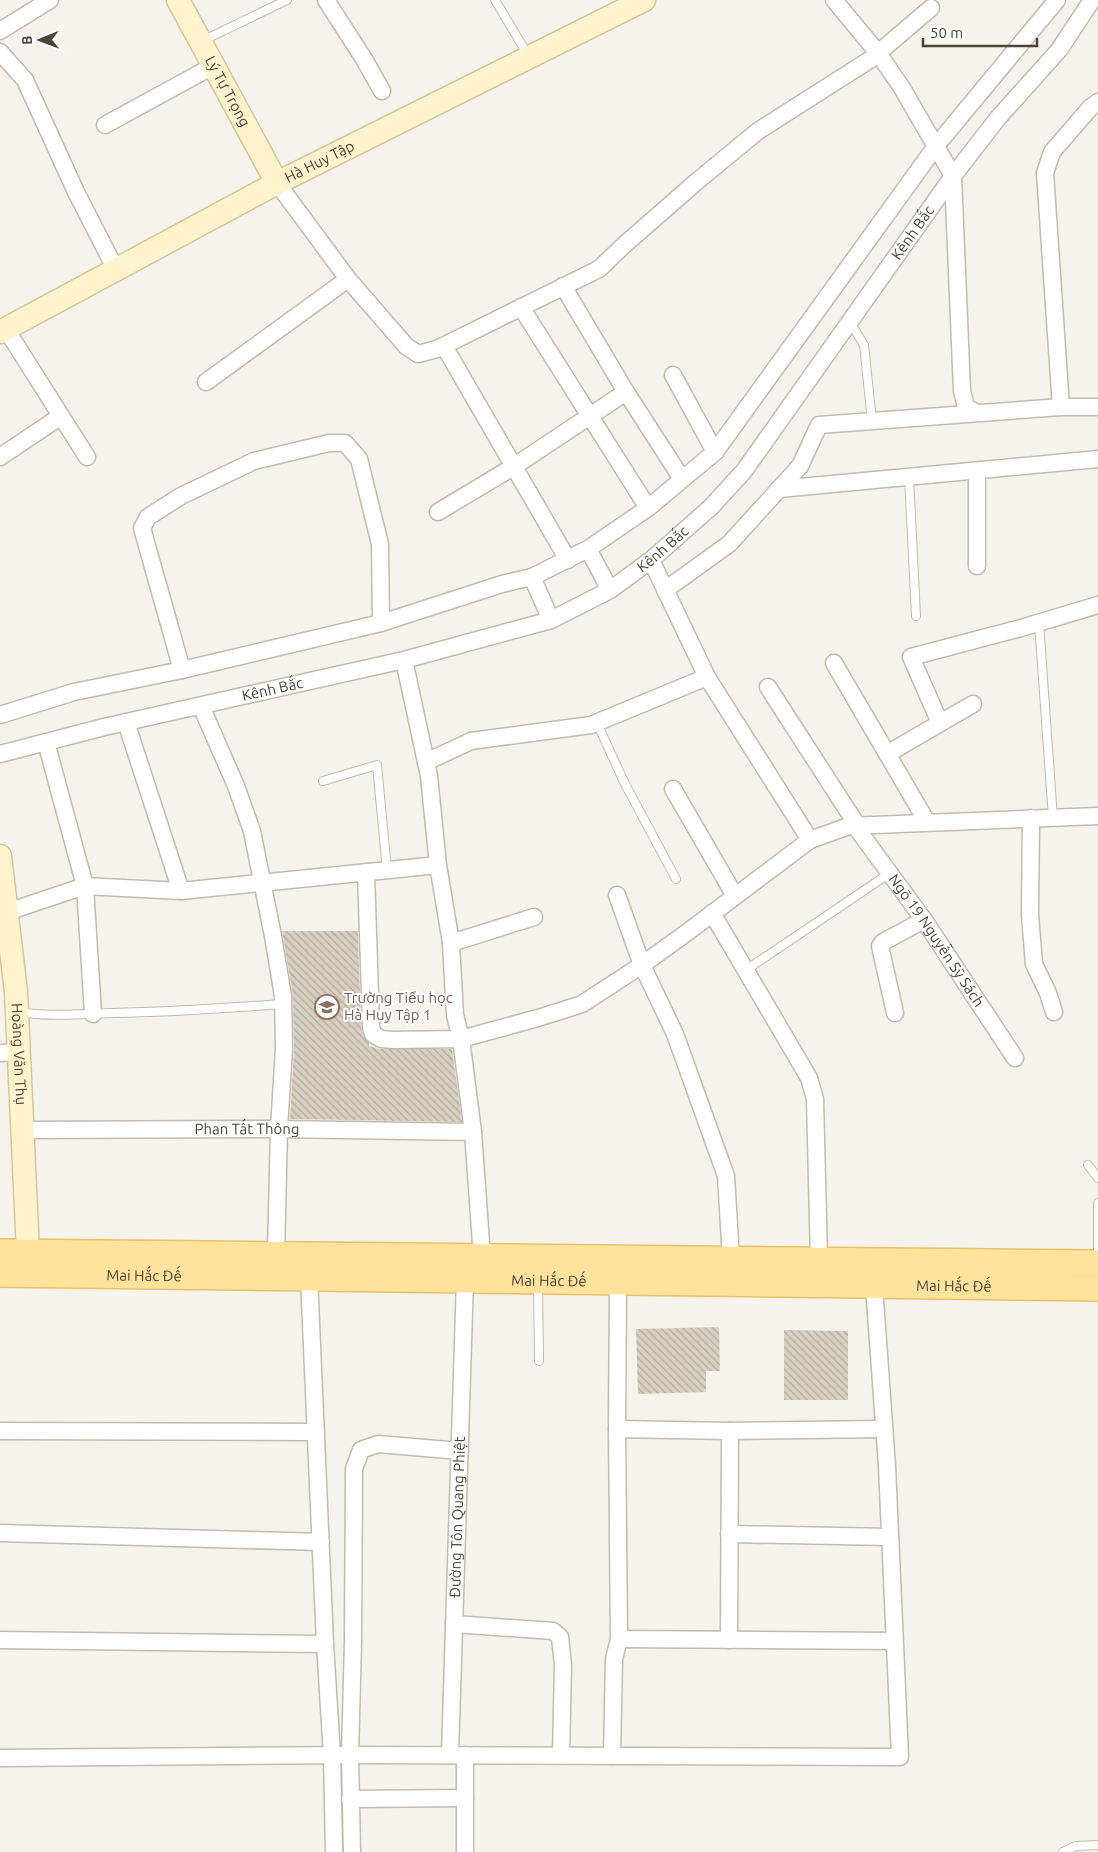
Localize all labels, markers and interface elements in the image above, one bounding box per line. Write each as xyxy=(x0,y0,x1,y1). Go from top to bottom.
north arrow xyxy=(15,15,65,65)
scale bar xyxy=(923,15,1037,47)
text: 50 m xyxy=(930,24,963,41)
text: B xyxy=(19,35,35,45)
street label: Lý Tự Trọng xyxy=(202,53,254,130)
street label: Hà Huy Tập xyxy=(282,137,357,186)
street label: Kênh Bắc xyxy=(887,202,937,263)
street label: Kênh Bắc xyxy=(633,522,691,575)
street label: Kênh Bắc xyxy=(240,674,304,704)
street label: Ngõ 19 Nguyễn Sỹ Sách xyxy=(885,871,988,1010)
place label: Trường Tiểu học Hà Huy Tập 1 xyxy=(344,989,453,1023)
school or university icon: Trường Tiểu học Hà Huy Tập 1 xyxy=(314,994,340,1020)
street label: Hoàng Văn Thụ xyxy=(9,1003,30,1105)
street label: Phan Tất Thông xyxy=(194,1118,300,1137)
street label: Mai Hắc Đế xyxy=(106,1265,182,1284)
street label: Mai Hắc Đế xyxy=(511,1271,587,1289)
street label: Mai Hắc Đế xyxy=(916,1276,992,1295)
street label: Đường Tôn Quang Phiệt xyxy=(446,1436,468,1598)

